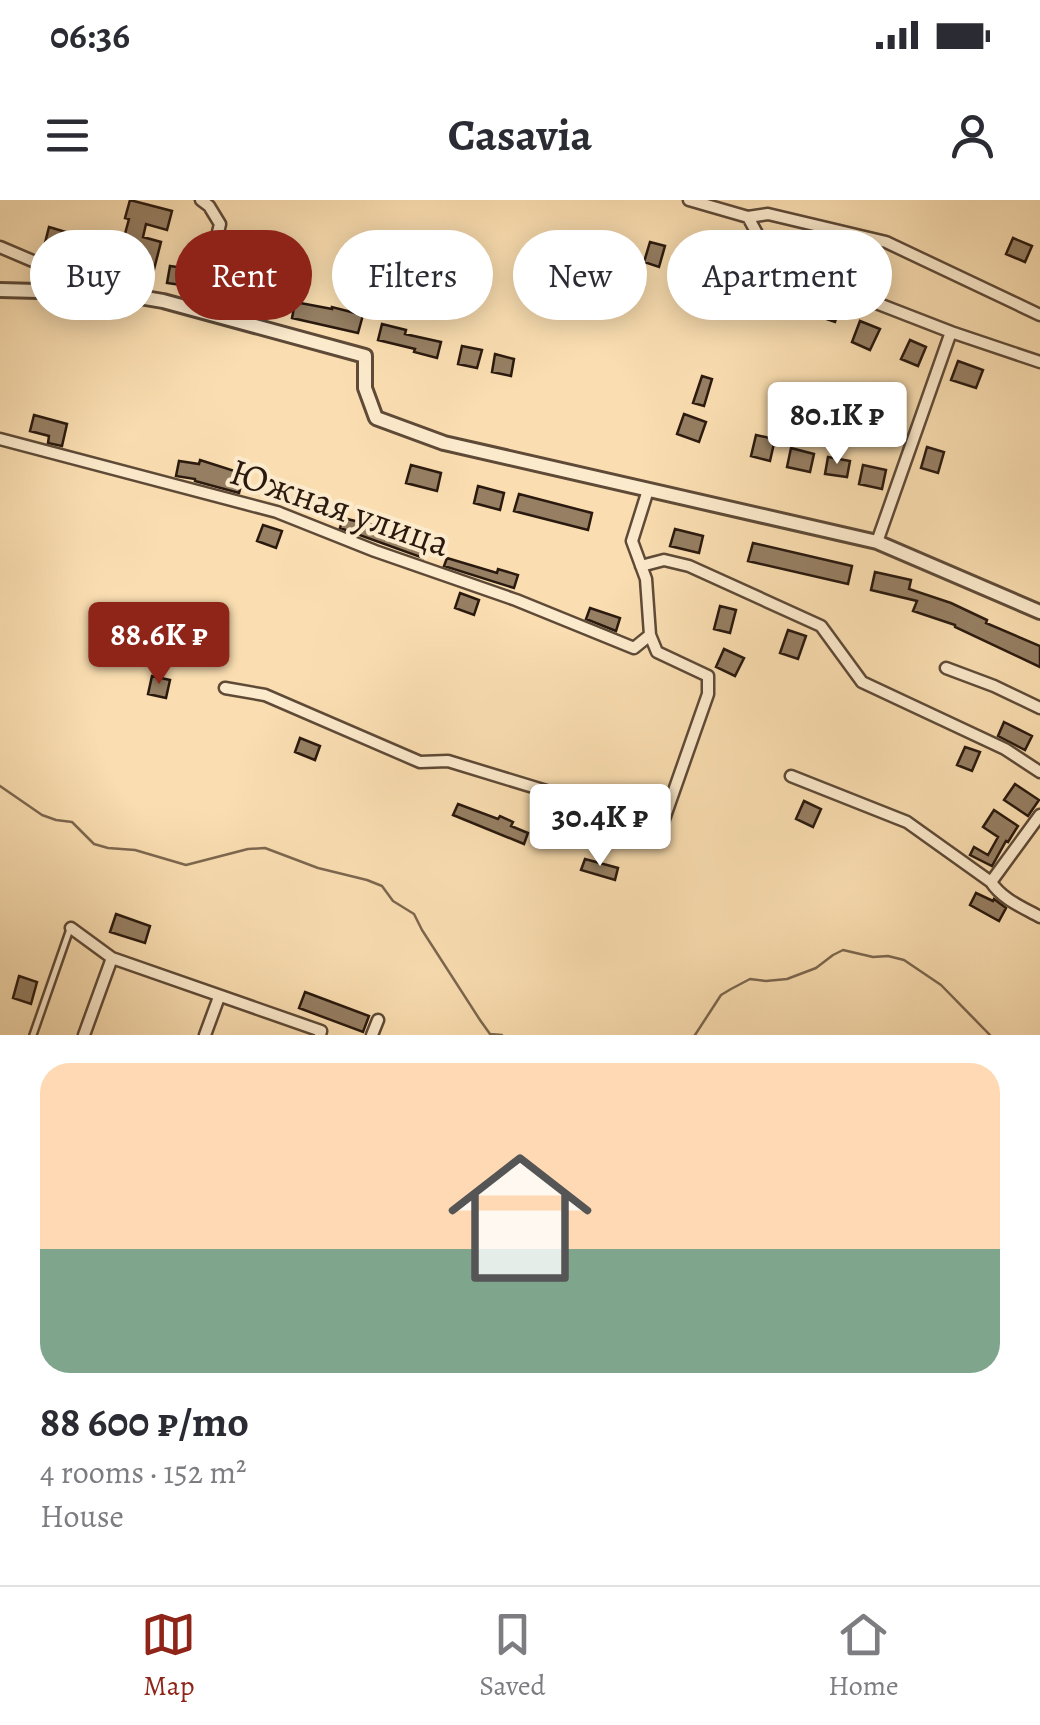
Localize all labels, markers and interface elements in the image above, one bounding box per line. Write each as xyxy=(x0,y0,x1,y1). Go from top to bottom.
text: 06:36 xyxy=(50,9,130,61)
text: Casavia xyxy=(448,104,592,166)
icon: menu xyxy=(40,108,95,163)
icon: person xyxy=(945,108,1000,163)
chip: Buy xyxy=(30,230,155,320)
chip: Rent xyxy=(175,230,312,320)
chip: Filters xyxy=(332,230,493,320)
chip: New xyxy=(513,230,647,320)
chip: Apartment xyxy=(667,230,892,320)
pin: 80.1K ₽ xyxy=(745,382,929,467)
text: 80.1K ₽ xyxy=(790,392,884,436)
street label: Южная улица xyxy=(223,445,457,569)
pin: 88.6K ₽ xyxy=(67,602,251,687)
text: 88.6K ₽ xyxy=(110,612,208,656)
pin: 30.4K ₽ xyxy=(508,784,692,869)
text: 30.4K ₽ xyxy=(552,794,648,838)
icon: home xyxy=(430,1128,610,1308)
text: 88 600 ₽/mo xyxy=(40,1393,249,1450)
text: 4 rooms · 152 m² xyxy=(40,1450,247,1494)
text: House xyxy=(40,1494,124,1538)
tab: Map xyxy=(141,1607,196,1705)
tab: Saved xyxy=(479,1607,546,1705)
tab: Home xyxy=(828,1607,899,1705)

